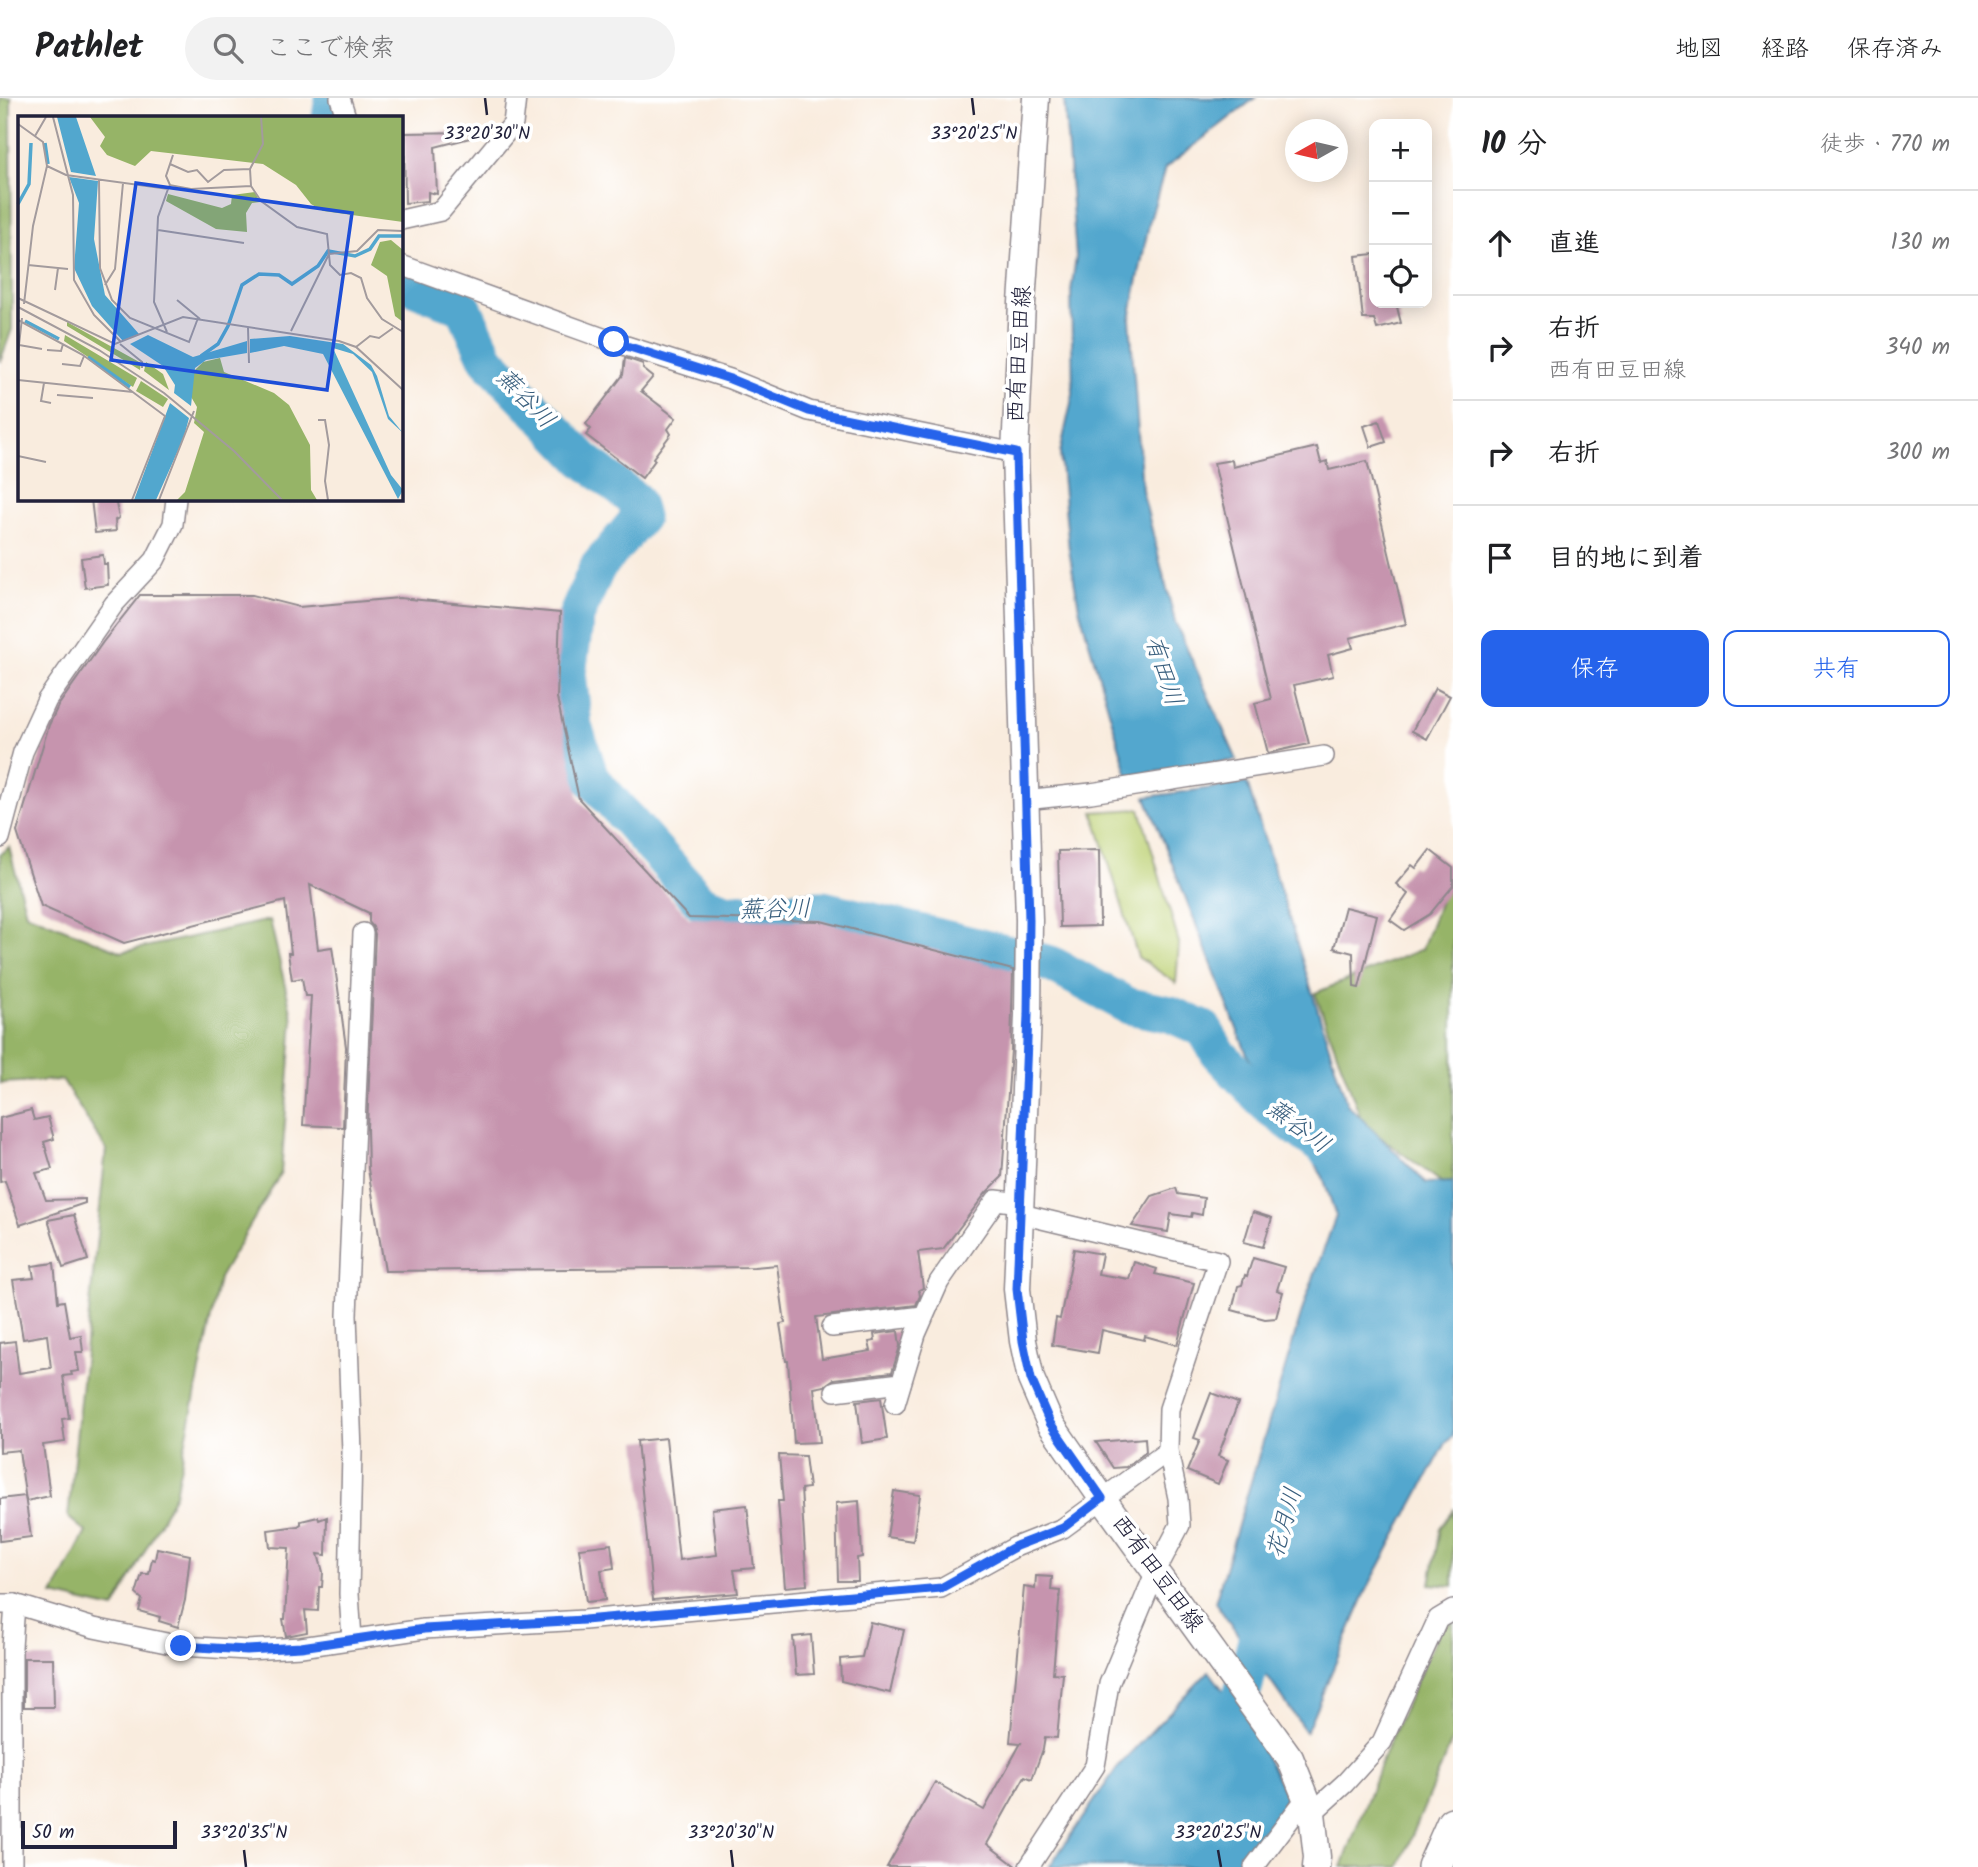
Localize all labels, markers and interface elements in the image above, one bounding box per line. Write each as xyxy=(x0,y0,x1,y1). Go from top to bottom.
search box xyxy=(185,17,675,80)
text: Pathlet xyxy=(35,22,143,75)
text: ここで検索 xyxy=(265,28,395,70)
icon: search xyxy=(209,29,247,67)
text: 地図 xyxy=(1675,30,1723,69)
text: 経路 xyxy=(1761,30,1809,69)
text: 保存済み xyxy=(1847,30,1943,69)
inset map xyxy=(18,116,402,500)
north arrow xyxy=(1285,119,1348,182)
map controls xyxy=(1369,119,1432,308)
button: + xyxy=(1369,119,1432,182)
text: 33°20'30"N xyxy=(444,120,530,149)
text: 33°20'25"N xyxy=(931,120,1018,149)
text: 10 分 xyxy=(1481,121,1547,169)
text: 徒歩 · 770 m xyxy=(1820,127,1950,163)
button: − xyxy=(1369,182,1432,245)
text: 直進 xyxy=(1548,223,1600,265)
icon: ahead xyxy=(1481,224,1519,262)
text: 130 m xyxy=(1891,225,1950,261)
button: locate xyxy=(1369,245,1432,308)
street label: 西有田豆田線 xyxy=(998,284,1042,424)
text: 右折 xyxy=(1548,308,1600,350)
route start xyxy=(598,326,629,357)
icon: right xyxy=(1481,329,1519,367)
text: 340 m xyxy=(1885,330,1950,366)
text: 西有田豆田線 xyxy=(1548,353,1686,389)
water label: 蕪谷川 xyxy=(486,360,564,438)
text: 右折 xyxy=(1548,433,1600,475)
icon: right xyxy=(1481,434,1519,472)
text: 300 m xyxy=(1886,435,1950,471)
text: 目的地に到着 xyxy=(1548,538,1704,580)
icon: arrive xyxy=(1481,539,1519,577)
button: 保存 xyxy=(1481,630,1709,707)
button: 共有 xyxy=(1723,630,1950,707)
water label: 有田川 xyxy=(1133,631,1193,711)
water label: 蕪谷川 xyxy=(739,890,811,930)
water label: 蕪谷川 xyxy=(1258,1090,1338,1164)
water label: 花月川 xyxy=(1256,1483,1314,1563)
street label: 西有田豆田線 xyxy=(1102,1508,1212,1640)
route end xyxy=(165,1630,196,1661)
scale bar xyxy=(21,1818,177,1850)
text: 50 m xyxy=(32,1818,74,1848)
text: 33°20'35"N xyxy=(201,1819,287,1848)
text: 33°20'30"N xyxy=(688,1819,774,1848)
text: 33°20'25"N xyxy=(1175,1819,1262,1848)

